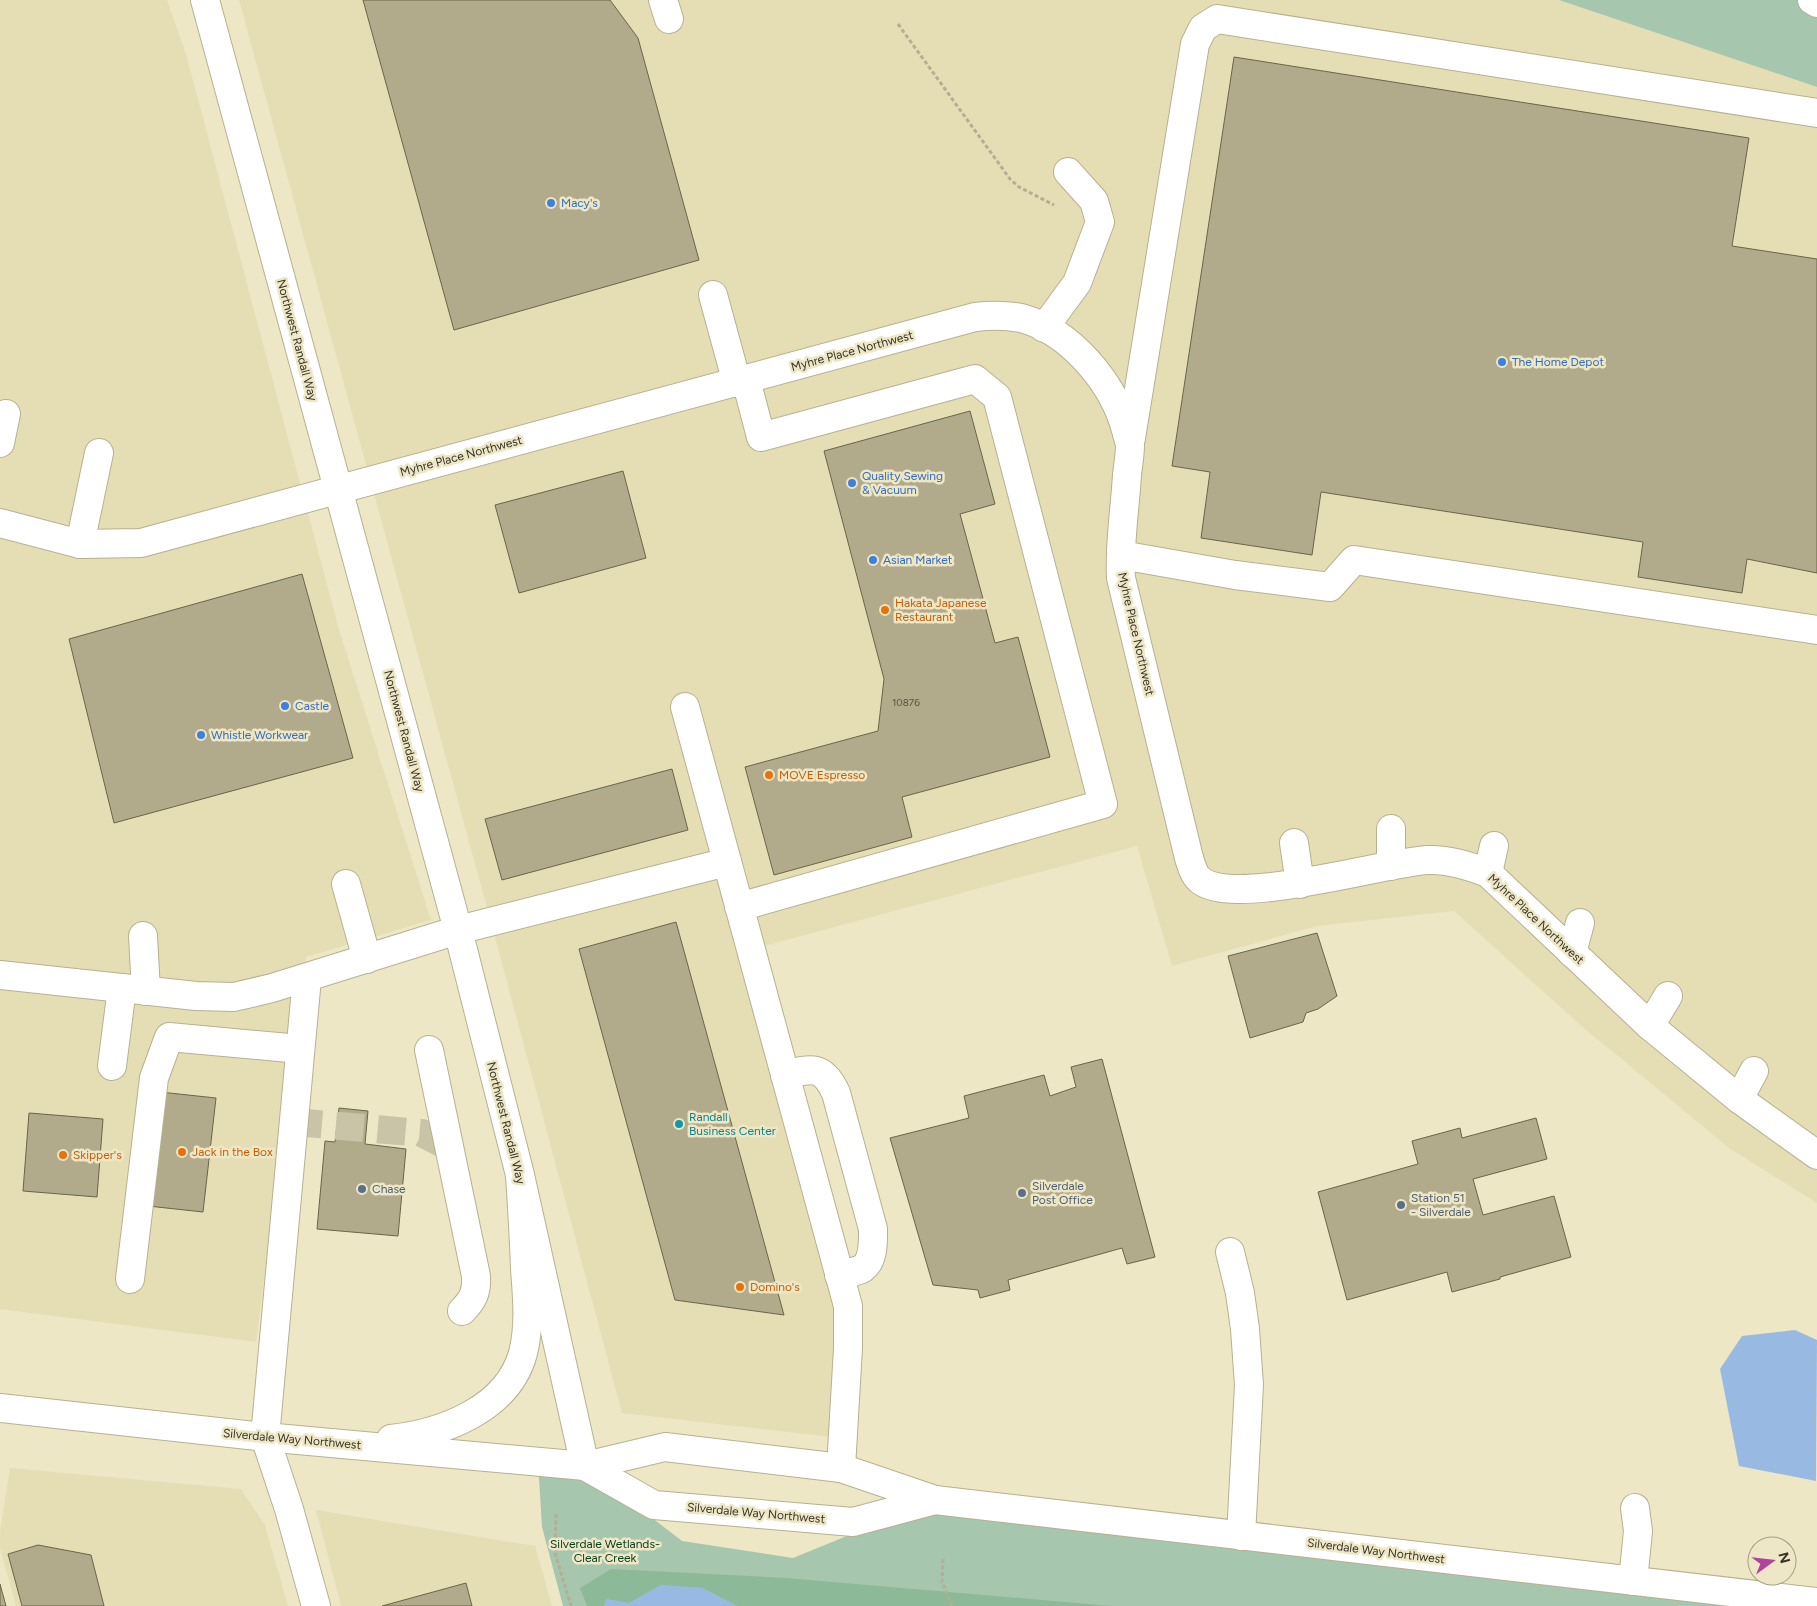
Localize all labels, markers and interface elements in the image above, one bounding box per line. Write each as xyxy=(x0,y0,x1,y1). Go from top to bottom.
place label: Macy's xyxy=(561,196,598,210)
marker: Macy's xyxy=(545,197,557,209)
street label: Northwest Randall Way xyxy=(274,278,320,403)
street label: Myhre Place Northwest xyxy=(789,328,915,374)
place label: The Home Depot xyxy=(1512,355,1604,369)
marker: The Home Depot xyxy=(1496,356,1508,368)
street label: Myhre Place Northwest xyxy=(398,433,524,479)
place label: Quality Sewing & Vacuum xyxy=(862,469,943,497)
marker: Quality Sewing & Vacuum xyxy=(846,477,858,489)
place label: Asian Market xyxy=(883,553,953,567)
marker: Asian Market xyxy=(867,554,879,566)
street label: Myhre Place Northwest xyxy=(1115,571,1157,697)
place label: Hakata Japanese Restaurant xyxy=(895,596,987,624)
marker: Hakata Japanese Restaurant xyxy=(879,604,891,616)
street label: Northwest Randall Way xyxy=(381,669,427,794)
house number: 10876 xyxy=(892,696,920,709)
place label: Castle xyxy=(295,699,330,713)
marker: Castle xyxy=(279,700,291,712)
place label: Whistle Workwear xyxy=(211,728,308,742)
marker: Whistle Workwear xyxy=(195,729,207,741)
place label: MOVE Espresso xyxy=(779,768,865,782)
marker: MOVE Espresso xyxy=(763,769,775,781)
street label: Myhre Place Northwest xyxy=(1485,871,1587,967)
street label: Northwest Randall Way xyxy=(484,1060,528,1186)
place label: Randall Business Center xyxy=(689,1110,776,1138)
marker: Randall Business Center xyxy=(673,1118,685,1130)
place label: Jack in the Box xyxy=(192,1145,273,1159)
marker: Jack in the Box xyxy=(176,1146,188,1158)
place label: Skipper's xyxy=(73,1148,122,1162)
marker: Skipper's xyxy=(57,1149,69,1161)
place label: Silverdale Post Office xyxy=(1032,1179,1093,1207)
place label: Chase xyxy=(372,1182,406,1196)
marker: Chase xyxy=(356,1183,368,1195)
marker: Silverdale Post Office xyxy=(1016,1187,1028,1199)
place label: Station 51 - Silverdale xyxy=(1411,1191,1471,1219)
marker: Station 51 - Silverdale xyxy=(1395,1199,1407,1211)
place label: Domino's xyxy=(750,1280,800,1294)
marker: Domino's xyxy=(734,1281,746,1293)
street label: Silverdale Way Northwest xyxy=(222,1426,362,1452)
street label: Silverdale Way Northwest xyxy=(686,1500,826,1526)
street label: Silverdale Way Northwest xyxy=(1306,1536,1446,1566)
north arrow xyxy=(1747,1536,1797,1586)
park label: Silverdale Wetlands- Clear Creek xyxy=(550,1537,660,1565)
text: N xyxy=(1774,1550,1794,1565)

